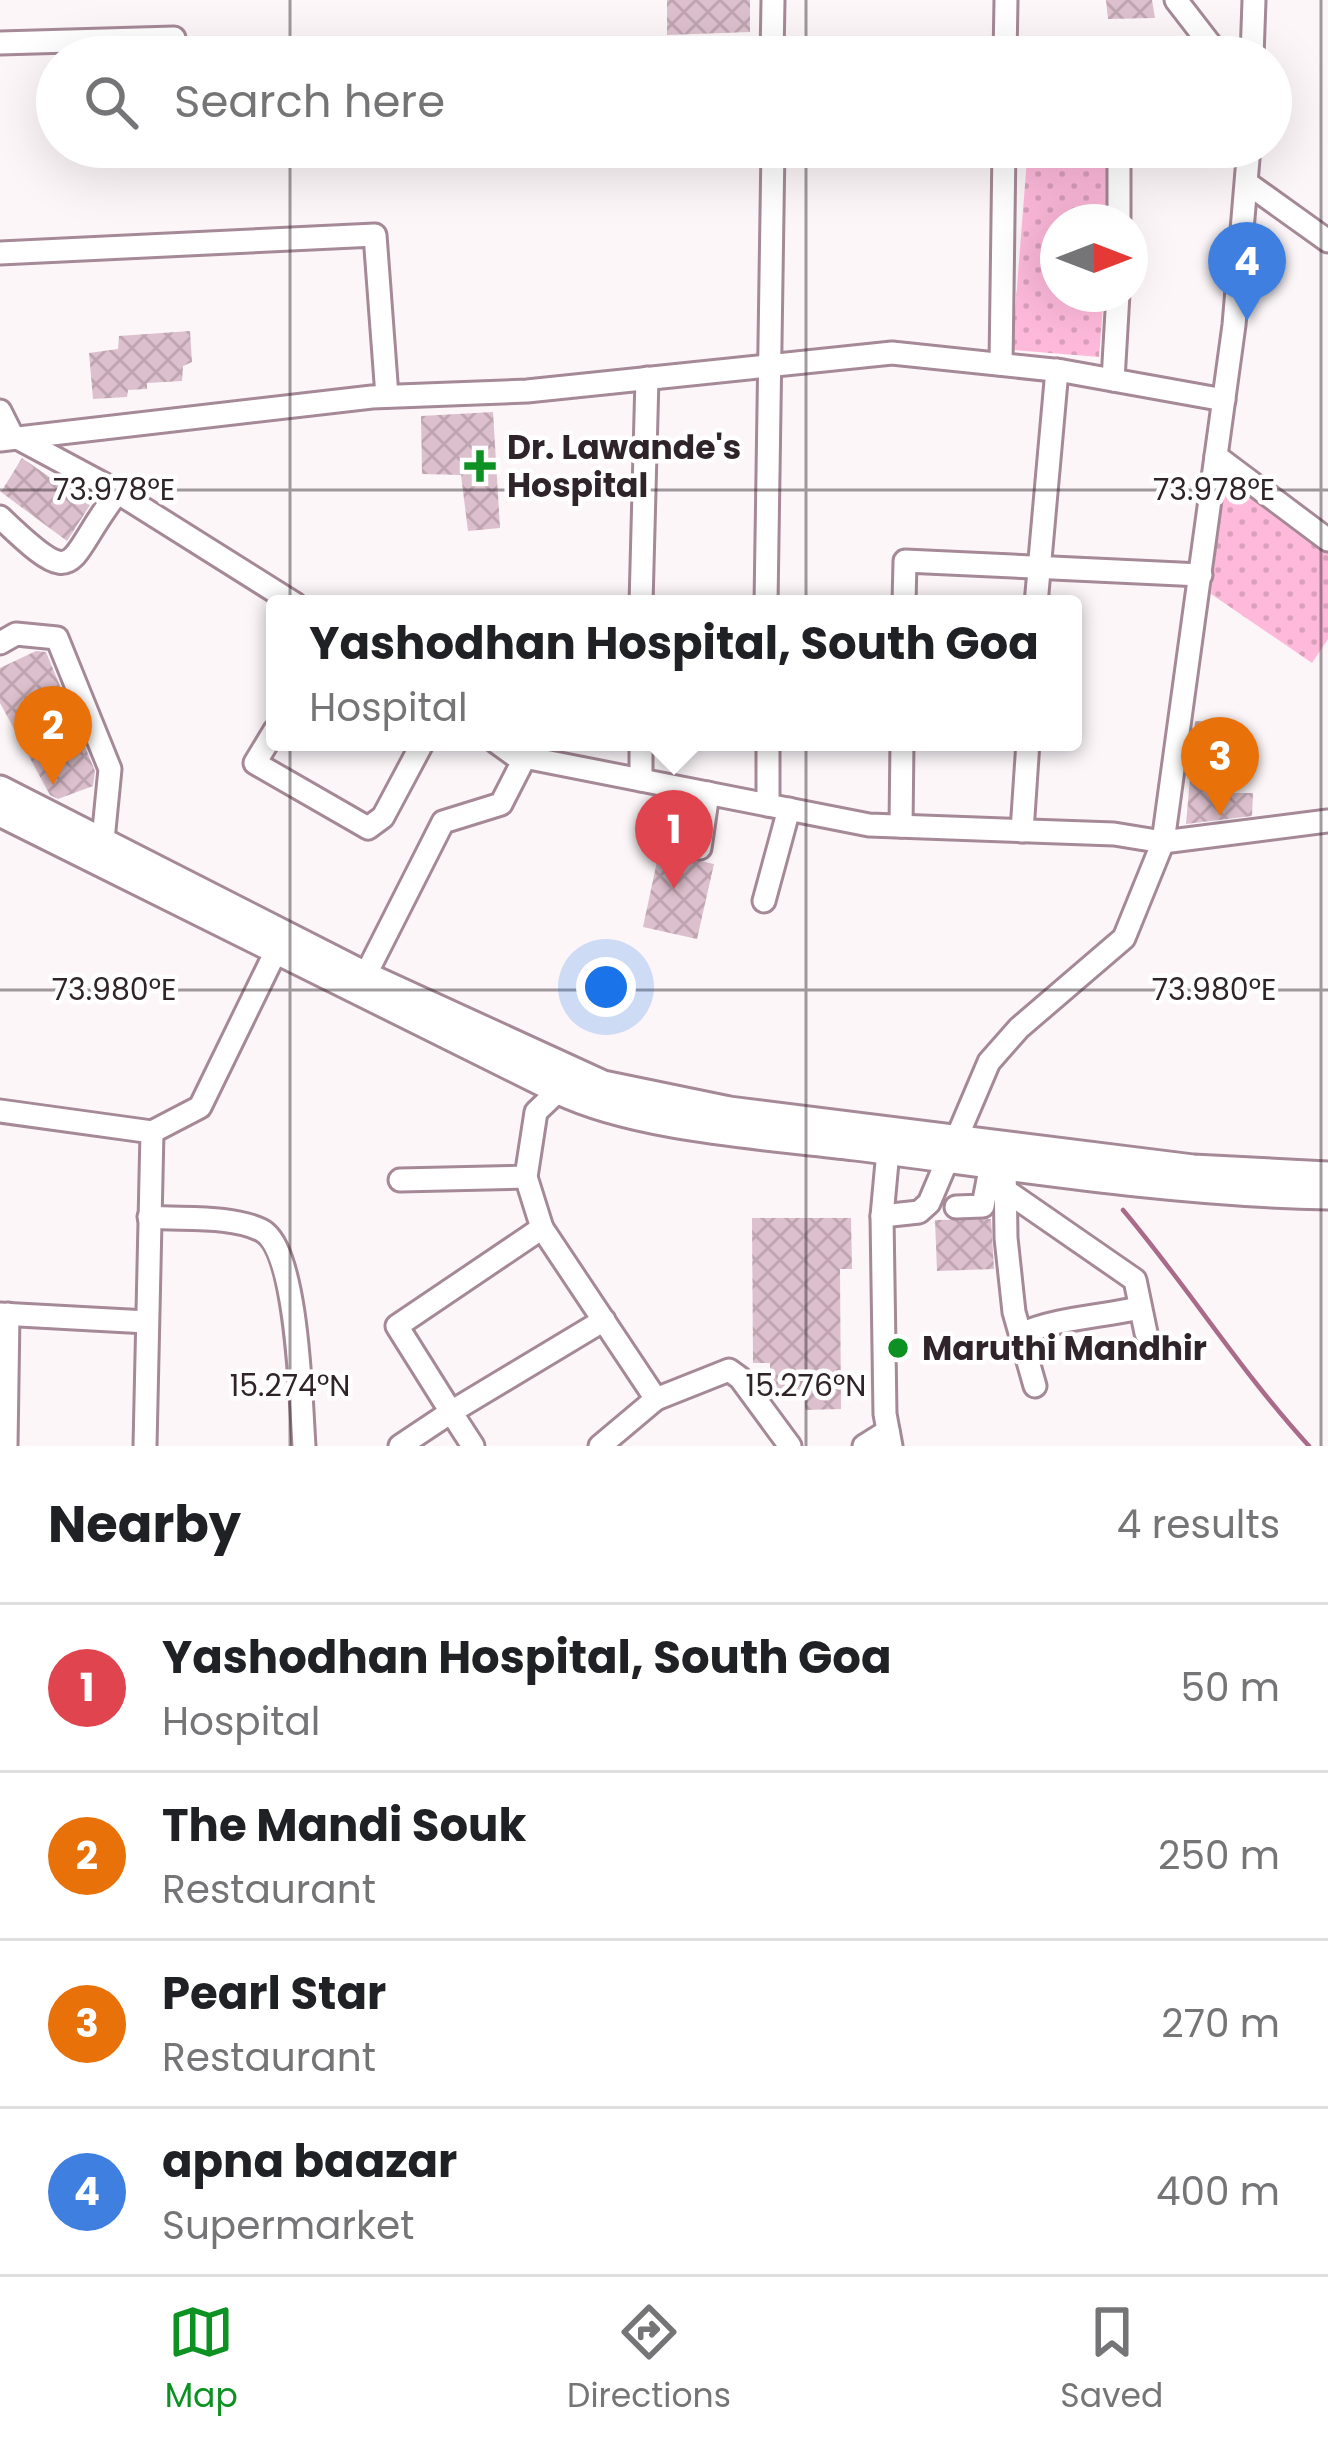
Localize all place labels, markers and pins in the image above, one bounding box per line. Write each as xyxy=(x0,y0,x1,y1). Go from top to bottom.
pin: 4 xyxy=(1208,222,1286,321)
place label: Dr. Lawande's Hospital xyxy=(507,424,741,509)
marker: Dr. Lawande's Hospital xyxy=(464,450,496,482)
pin: 2 xyxy=(14,686,92,785)
pin: 3 xyxy=(1181,717,1259,816)
pin: 1 xyxy=(635,790,713,889)
place label: Maruthi Mandhir xyxy=(922,1325,1207,1372)
marker: Maruthi Mandhir xyxy=(885,1335,911,1361)

